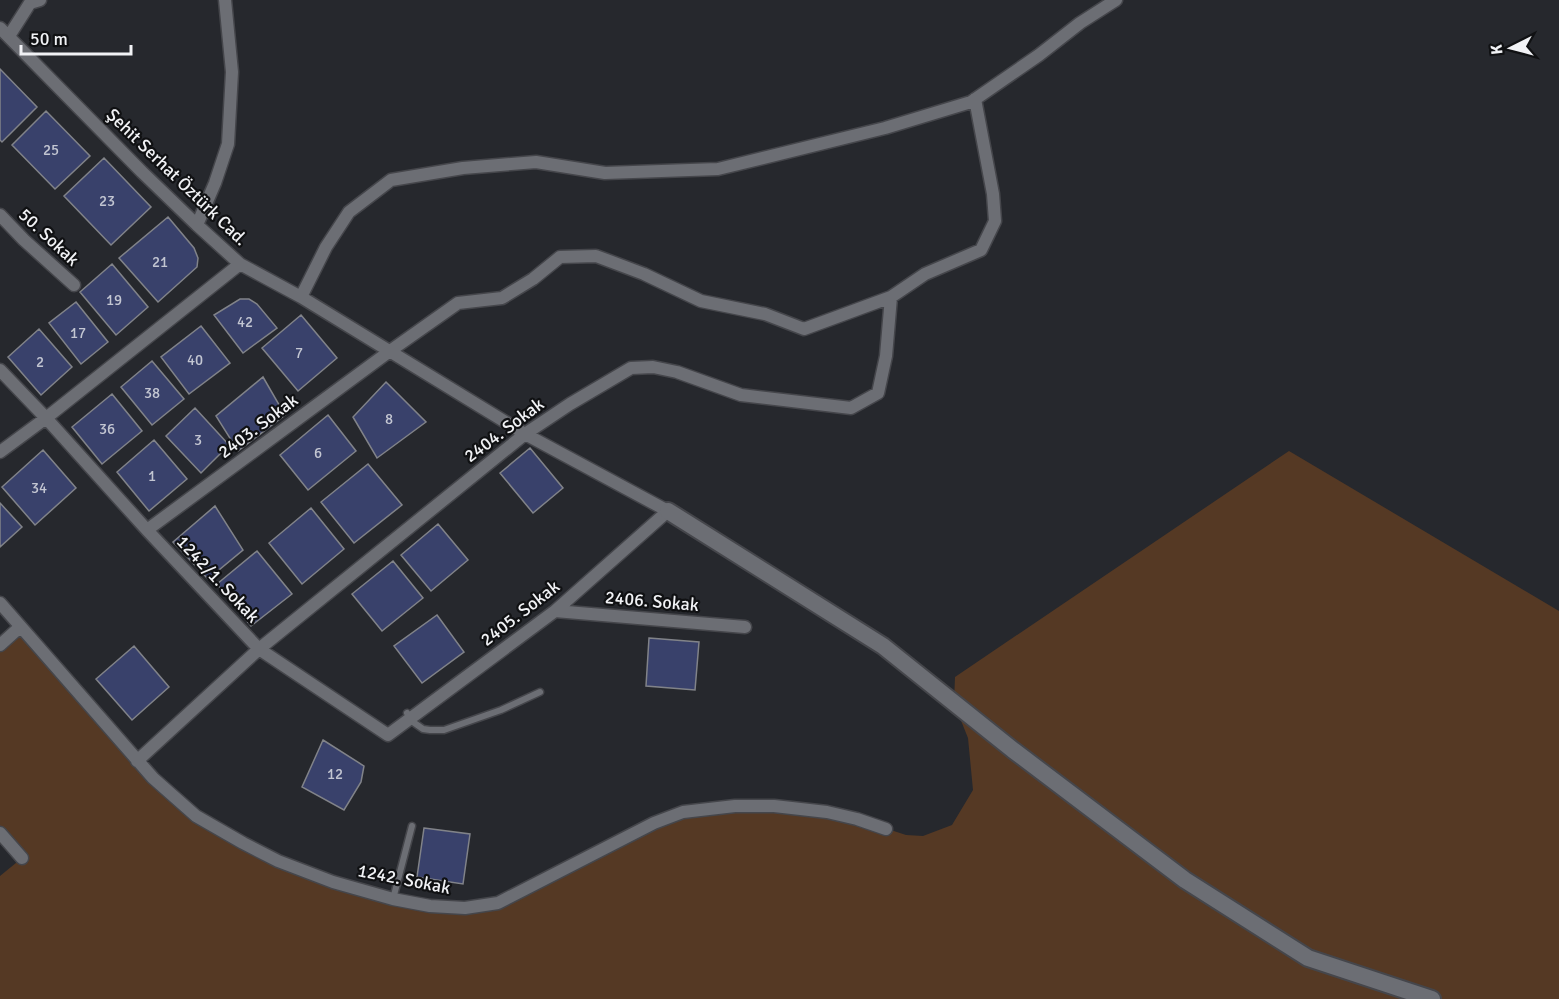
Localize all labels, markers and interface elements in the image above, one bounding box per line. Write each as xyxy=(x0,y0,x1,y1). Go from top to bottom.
scale bar xyxy=(21,18,130,56)
north arrow xyxy=(1481,18,1541,78)
text: 50 m xyxy=(30,28,68,50)
text: K xyxy=(1487,43,1508,55)
street label: Şehit Serhat Öztürk Cad. xyxy=(102,104,252,250)
house number: 25 xyxy=(43,141,59,159)
house number: 23 xyxy=(99,192,115,210)
street label: 50. Sokak xyxy=(14,203,84,271)
house number: 21 xyxy=(152,253,168,271)
house number: 19 xyxy=(106,291,122,309)
house number: 42 xyxy=(237,313,253,331)
house number: 17 xyxy=(70,324,86,342)
house number: 7 xyxy=(295,344,303,362)
house number: 40 xyxy=(187,351,203,369)
house number: 2 xyxy=(36,353,44,371)
house number: 38 xyxy=(144,384,160,402)
street label: 2403. Sokak xyxy=(214,389,302,463)
street label: 2404. Sokak xyxy=(460,393,548,467)
house number: 8 xyxy=(385,410,393,428)
house number: 36 xyxy=(99,420,115,438)
house number: 3 xyxy=(194,431,202,449)
house number: 6 xyxy=(314,444,322,462)
house number: 1 xyxy=(148,467,156,485)
house number: 34 xyxy=(31,479,47,497)
street label: 1242/1. Sokak xyxy=(172,531,264,627)
street label: 2405. Sokak xyxy=(476,575,564,651)
street label: 2406. Sokak xyxy=(604,586,700,616)
house number: 12 xyxy=(327,765,343,783)
street label: 1242. Sokak xyxy=(356,859,452,899)

